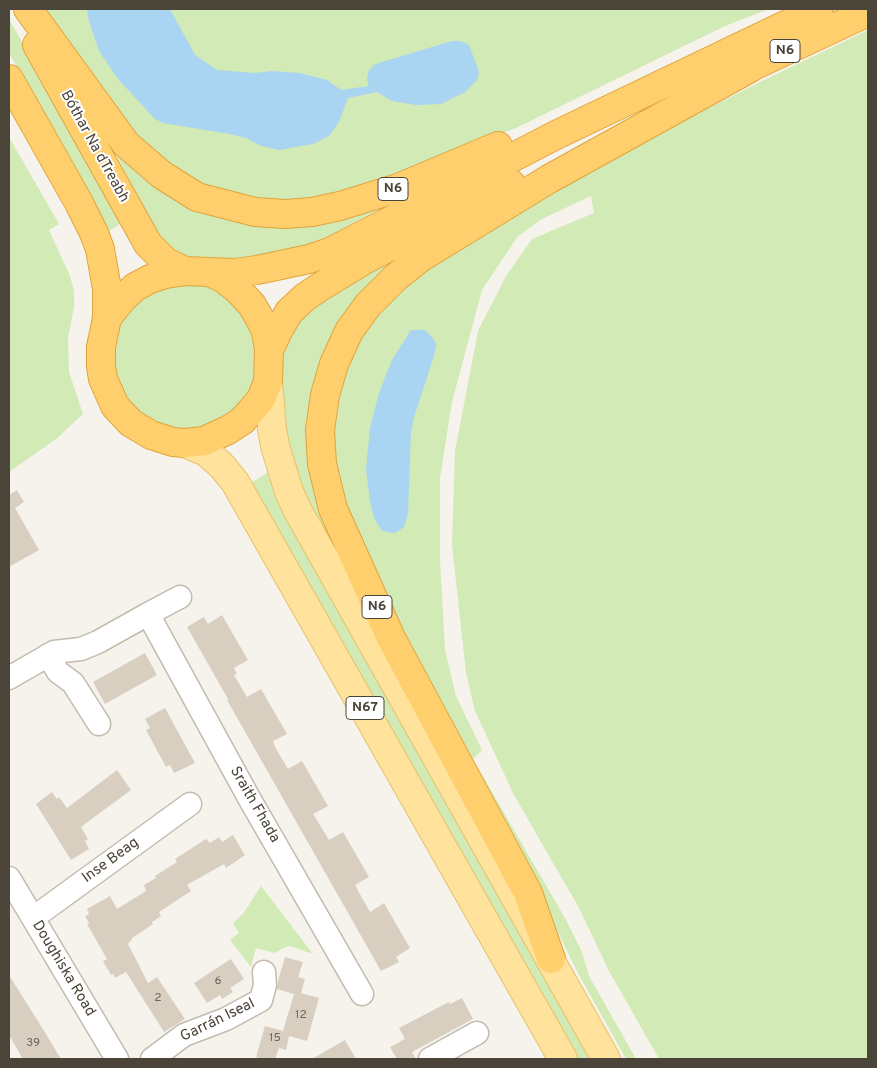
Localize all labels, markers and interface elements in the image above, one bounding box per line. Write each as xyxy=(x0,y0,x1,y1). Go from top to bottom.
road number: N6 xyxy=(770,40,800,62)
street label: Bóthar Na dTreabh xyxy=(56,88,132,206)
road number: N6 xyxy=(378,178,408,200)
road number: N6 xyxy=(362,596,392,618)
road number: N67 xyxy=(346,696,384,720)
street label: Sraith Fhada xyxy=(225,764,283,846)
street label: Inse Beag xyxy=(79,834,143,888)
street label: Doughiska Road xyxy=(27,918,99,1020)
house number: 6 xyxy=(214,975,222,989)
house number: 2 xyxy=(154,992,162,1006)
street label: Garrán Iseal xyxy=(178,995,258,1047)
house number: 12 xyxy=(295,1009,307,1023)
house number: 15 xyxy=(269,1032,281,1046)
house number: 39 xyxy=(26,1037,40,1051)

